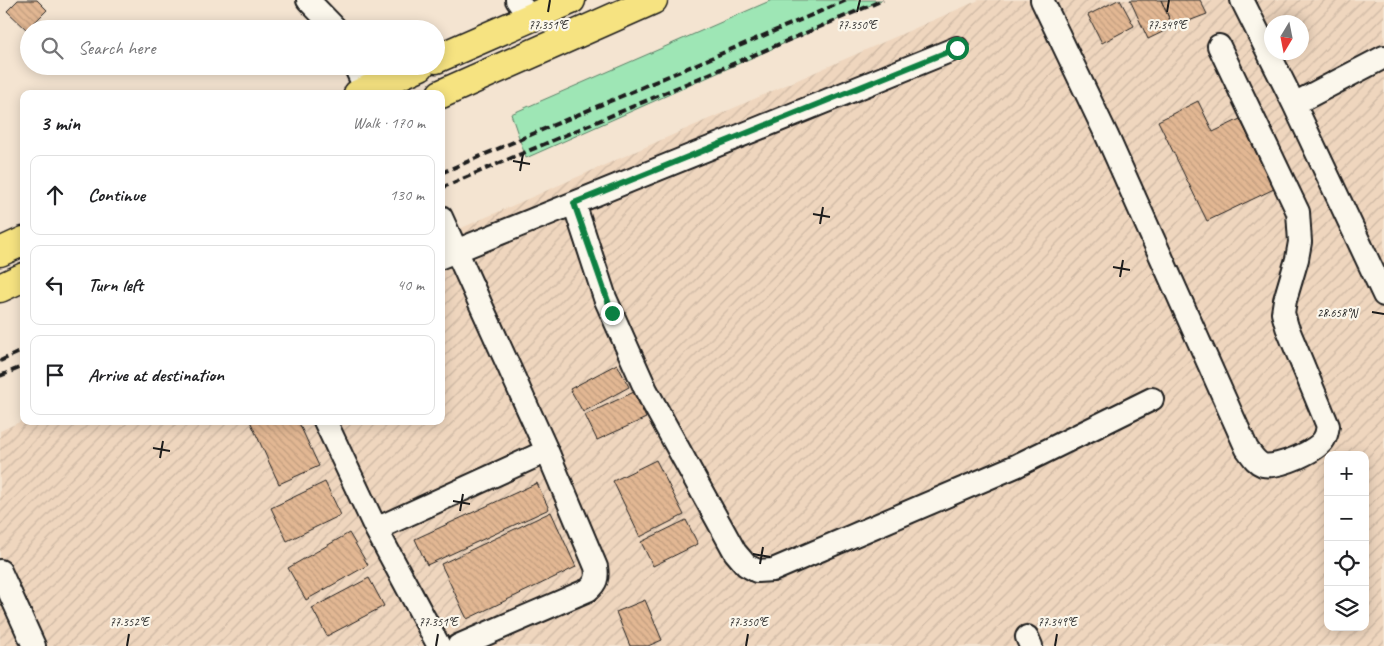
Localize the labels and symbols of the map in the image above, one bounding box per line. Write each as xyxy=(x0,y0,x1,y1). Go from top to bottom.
north arrow xyxy=(1264,15,1309,60)
text: 77.351°E xyxy=(528,17,569,33)
text: 77.350°E xyxy=(837,17,878,33)
text: 77.349°E xyxy=(1147,17,1188,33)
route start xyxy=(946,37,969,60)
route end xyxy=(601,302,624,325)
text: 28.658°N xyxy=(1317,305,1359,321)
text: 77.352°E xyxy=(109,614,150,630)
text: 77.351°E xyxy=(418,614,459,630)
text: 77.350°E xyxy=(728,614,769,630)
text: 77.349°E xyxy=(1037,614,1078,630)

